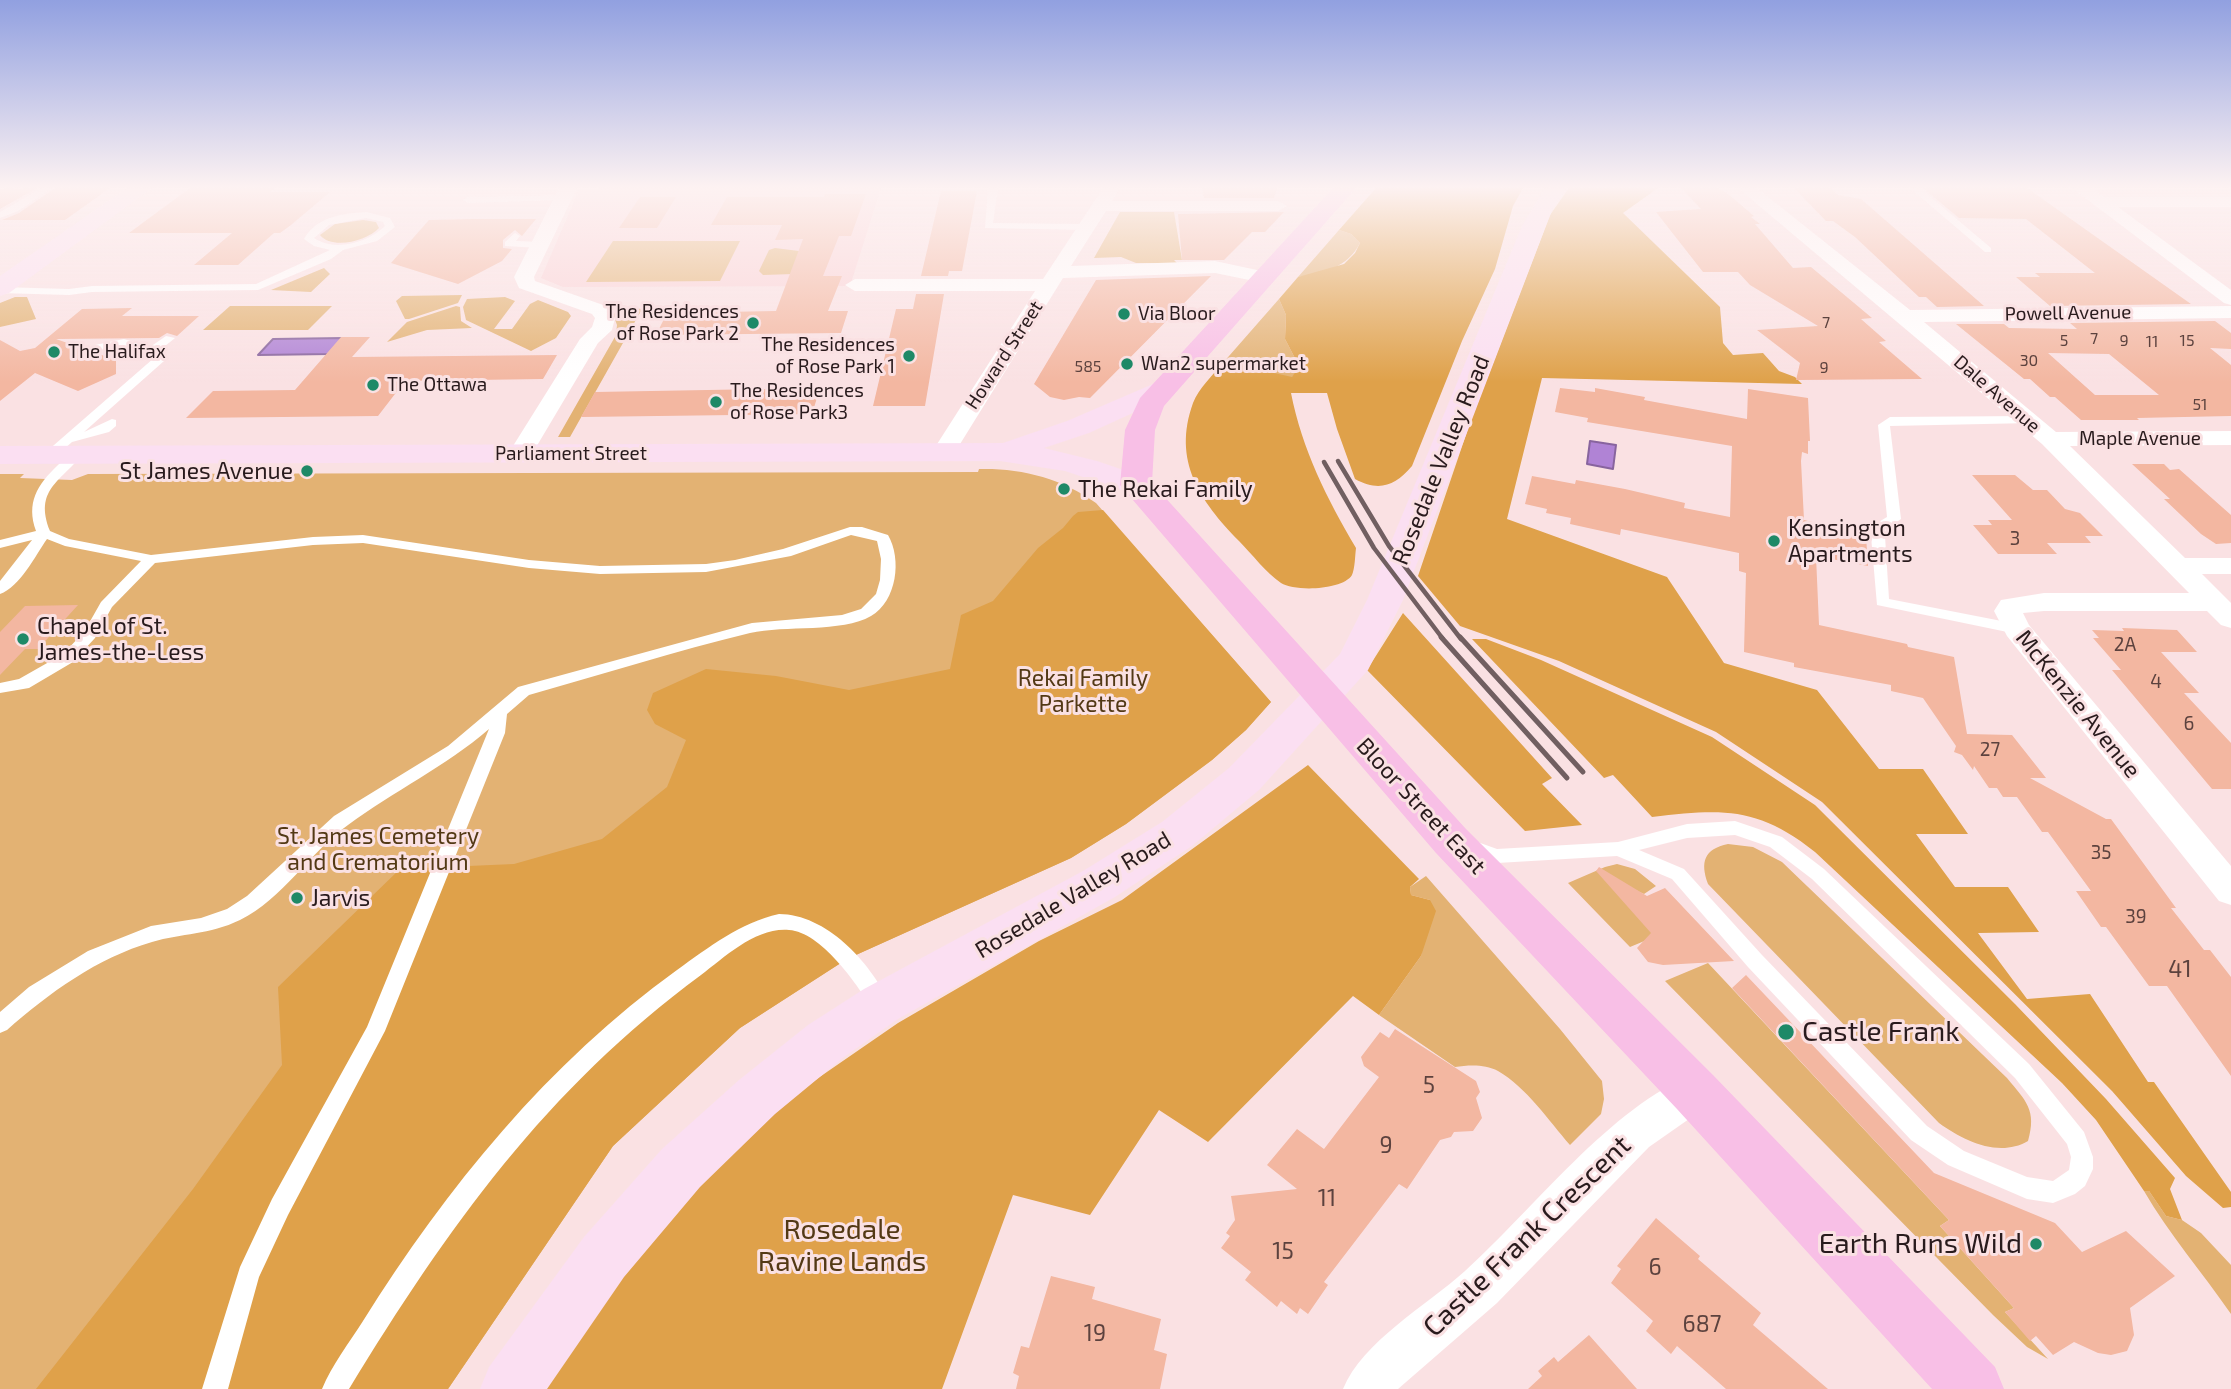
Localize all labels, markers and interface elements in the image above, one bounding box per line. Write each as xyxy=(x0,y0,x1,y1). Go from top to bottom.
street label: Howard Street xyxy=(960,296,1048,414)
street label: Powell Avenue xyxy=(2004,300,2132,326)
place label: The Residences of Rose Park 2 xyxy=(605,301,739,345)
place label: Via Bloor xyxy=(1138,303,1216,325)
marker: Via Bloor xyxy=(1116,306,1132,322)
house number: 7 xyxy=(1822,313,1830,333)
marker: The Residences of Rose Park 2 xyxy=(745,315,761,331)
house number: 7 xyxy=(2090,329,2098,349)
house number: 5 xyxy=(2060,331,2068,351)
house number: 9 xyxy=(2119,331,2129,351)
house number: 15 xyxy=(2180,331,2194,351)
house number: 11 xyxy=(2146,332,2158,352)
place label: The Residences of Rose Park 1 xyxy=(761,334,895,378)
place label: The Halifax xyxy=(68,341,166,363)
marker: The Halifax xyxy=(46,344,62,360)
marker: The Residences of Rose Park 1 xyxy=(901,348,917,364)
street label: Dale Avenue xyxy=(1949,350,2045,438)
street label: Rosedale Valley Road xyxy=(1386,351,1496,569)
house number: 30 xyxy=(2020,351,2038,371)
place label: Wan2 supermarket xyxy=(1141,353,1306,375)
marker: Wan2 supermarket xyxy=(1119,356,1135,372)
house number: 585 xyxy=(1075,357,1101,377)
house number: 9 xyxy=(1819,358,1829,378)
place label: The Ottawa xyxy=(387,374,487,396)
marker: The Ottawa xyxy=(365,377,381,393)
place label: The Residences of Rose Park3 xyxy=(730,380,864,424)
marker: The Residences of Rose Park3 xyxy=(708,394,724,410)
house number: 51 xyxy=(2193,395,2207,415)
street label: Maple Avenue xyxy=(2079,428,2201,450)
street label: Parliament Street xyxy=(495,443,647,465)
place label: St James Avenue xyxy=(120,457,293,485)
marker: St James Avenue xyxy=(299,463,315,479)
place label: The Rekai Family xyxy=(1078,475,1253,503)
marker: The Rekai Family xyxy=(1056,481,1072,497)
place label: Kensington Apartments xyxy=(1788,514,1913,568)
house number: 3 xyxy=(2010,528,2020,550)
marker: Kensington Apartments xyxy=(1766,533,1782,549)
place label: Chapel of St. James-the-Less xyxy=(37,612,204,666)
street label: McKenzie Avenue xyxy=(2010,624,2146,784)
marker: Chapel of St. James-the-Less xyxy=(15,631,31,647)
house number: 2A xyxy=(2114,634,2136,656)
park label: Rekai Family Parkette xyxy=(1018,664,1148,718)
house number: 4 xyxy=(2150,671,2162,693)
house number: 6 xyxy=(2184,713,2194,735)
street label: Bloor Street East xyxy=(1351,732,1491,880)
house number: 27 xyxy=(1980,739,2000,761)
park label: St. James Cemetery and Crematorium xyxy=(277,822,479,876)
street label: Rosedale Valley Road xyxy=(970,826,1176,964)
house number: 35 xyxy=(2091,842,2111,864)
place label: Jarvis xyxy=(311,884,370,912)
marker: Jarvis xyxy=(289,890,305,906)
house number: 39 xyxy=(2125,906,2147,928)
house number: 41 xyxy=(2168,955,2192,983)
place label: Castle Frank xyxy=(1802,1015,1960,1049)
marker: Castle Frank xyxy=(1776,1022,1796,1042)
house number: 5 xyxy=(1423,1071,1435,1099)
street label: Castle Frank Crescent xyxy=(1416,1128,1638,1344)
house number: 9 xyxy=(1379,1131,1393,1159)
house number: 11 xyxy=(1318,1184,1336,1212)
park label: Rosedale Ravine Lands xyxy=(758,1213,926,1279)
place label: Earth Runs Wild xyxy=(1819,1227,2022,1261)
marker: Earth Runs Wild xyxy=(2028,1236,2044,1252)
house number: 15 xyxy=(1272,1237,1294,1265)
house number: 6 xyxy=(1648,1253,1662,1281)
house number: 687 xyxy=(1683,1310,1721,1338)
house number: 19 xyxy=(1084,1319,1106,1347)

